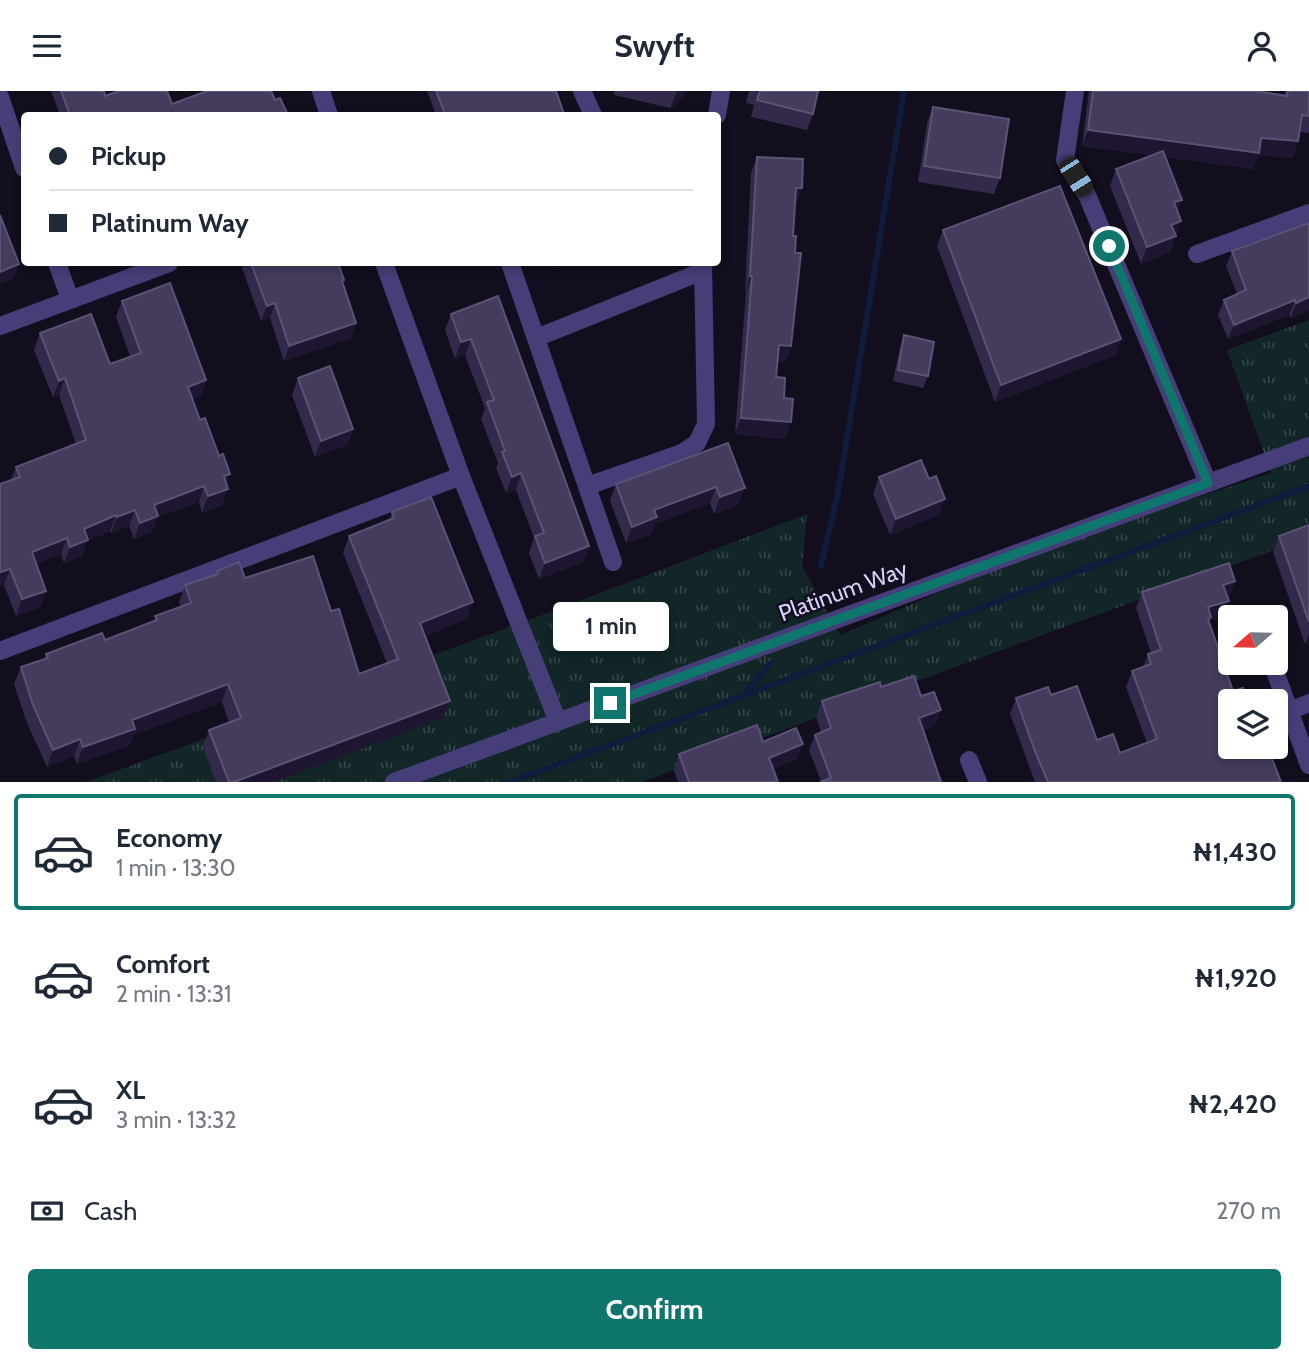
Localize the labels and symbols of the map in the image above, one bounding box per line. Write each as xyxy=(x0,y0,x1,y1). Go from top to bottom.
car xyxy=(1056,154,1097,200)
route start xyxy=(1093,230,1125,262)
street label: Platinum Way xyxy=(775,555,912,627)
callout: 1 min xyxy=(552,601,668,651)
north arrow xyxy=(1218,605,1288,675)
route end xyxy=(594,687,626,719)

